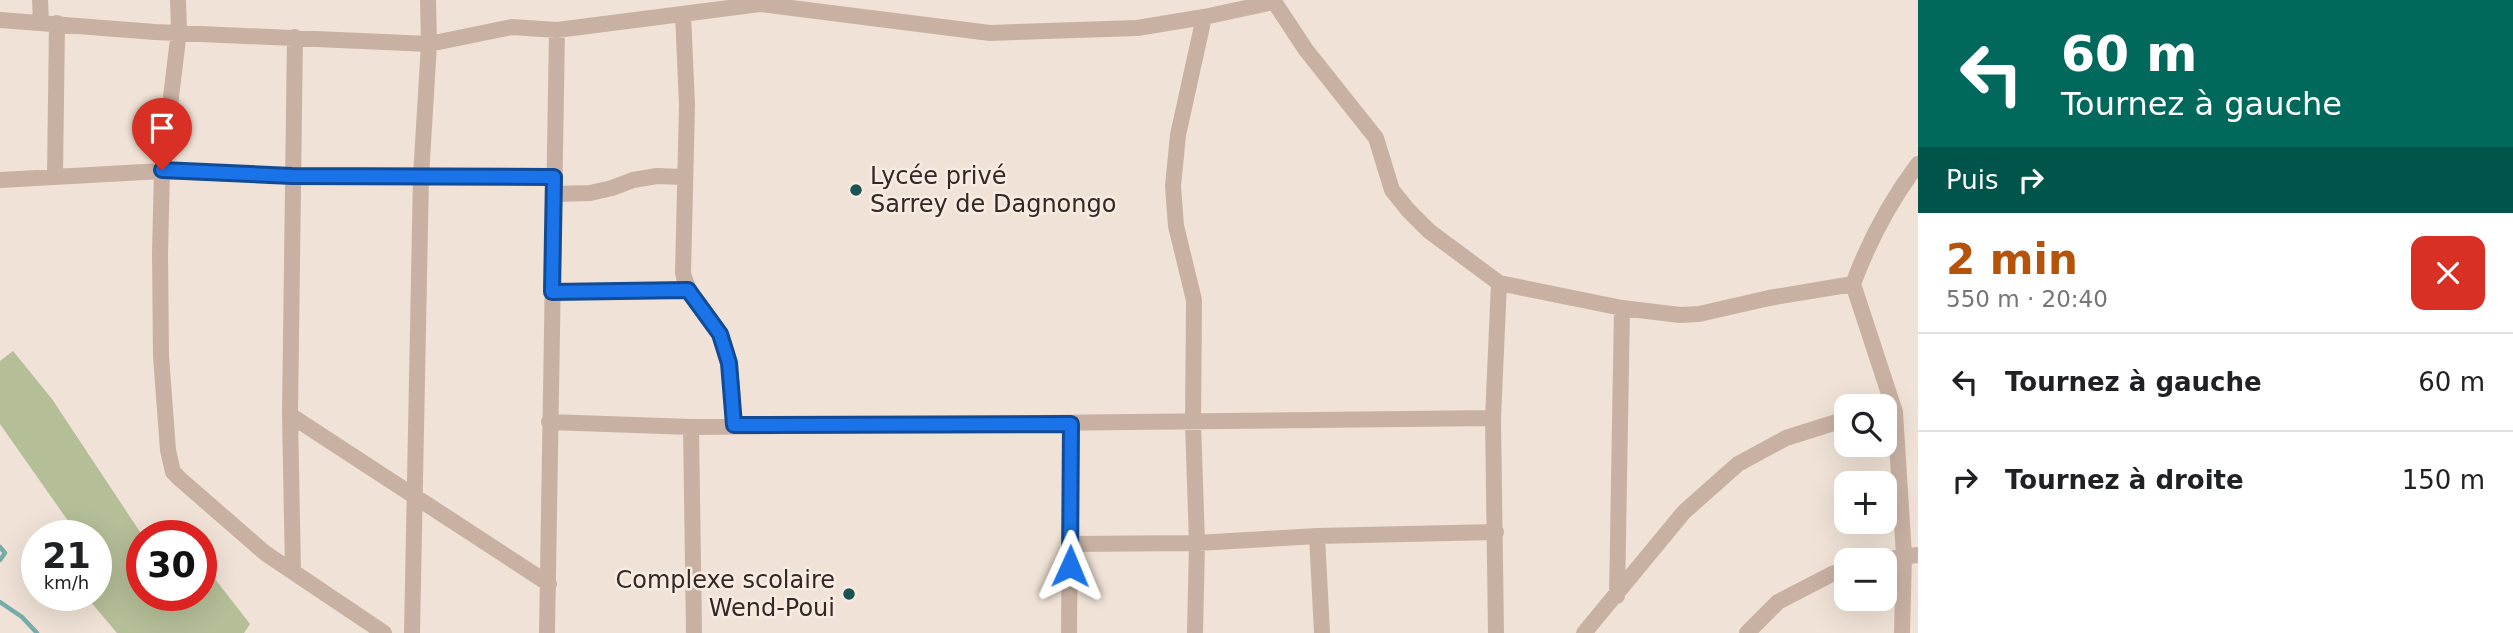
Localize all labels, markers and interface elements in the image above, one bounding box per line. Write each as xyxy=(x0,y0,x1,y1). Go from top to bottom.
text: 60 m xyxy=(2061,26,2197,83)
icon: left xyxy=(1946,28,2037,119)
text: Tournez à gauche xyxy=(2061,85,2342,123)
pin xyxy=(132,98,192,170)
icon: arrive xyxy=(143,109,181,147)
icon: right xyxy=(2012,161,2050,199)
place label: Lycée privé Sarrey de Dagnongo xyxy=(870,162,1116,218)
text: Puis xyxy=(1946,165,1998,195)
marker: Lycée privé Sarrey de Dagnongo xyxy=(848,182,864,198)
text: 2 min xyxy=(1946,235,2078,284)
button: close xyxy=(2411,236,2485,310)
text: 550 m · 20:40 xyxy=(1946,286,2108,312)
icon: left xyxy=(1946,363,1984,401)
text: Tournez à gauche xyxy=(2005,367,2262,397)
text: 60 m xyxy=(2418,367,2485,397)
map controls xyxy=(1834,394,1897,611)
button: search xyxy=(1834,394,1897,457)
icon: right xyxy=(1946,461,1984,499)
text: Tournez à droite xyxy=(2005,465,2244,495)
text: 150 m xyxy=(2402,465,2485,495)
button: + xyxy=(1834,471,1897,534)
speed limit sign: 30 xyxy=(126,520,217,611)
position arrow xyxy=(1033,529,1107,603)
text: 21 xyxy=(42,536,91,576)
button: − xyxy=(1834,548,1897,611)
place label: Complexe scolaire Wend-Poui xyxy=(616,566,835,622)
text: km/h xyxy=(44,572,89,593)
marker: Complexe scolaire Wend-Poui xyxy=(841,586,857,602)

